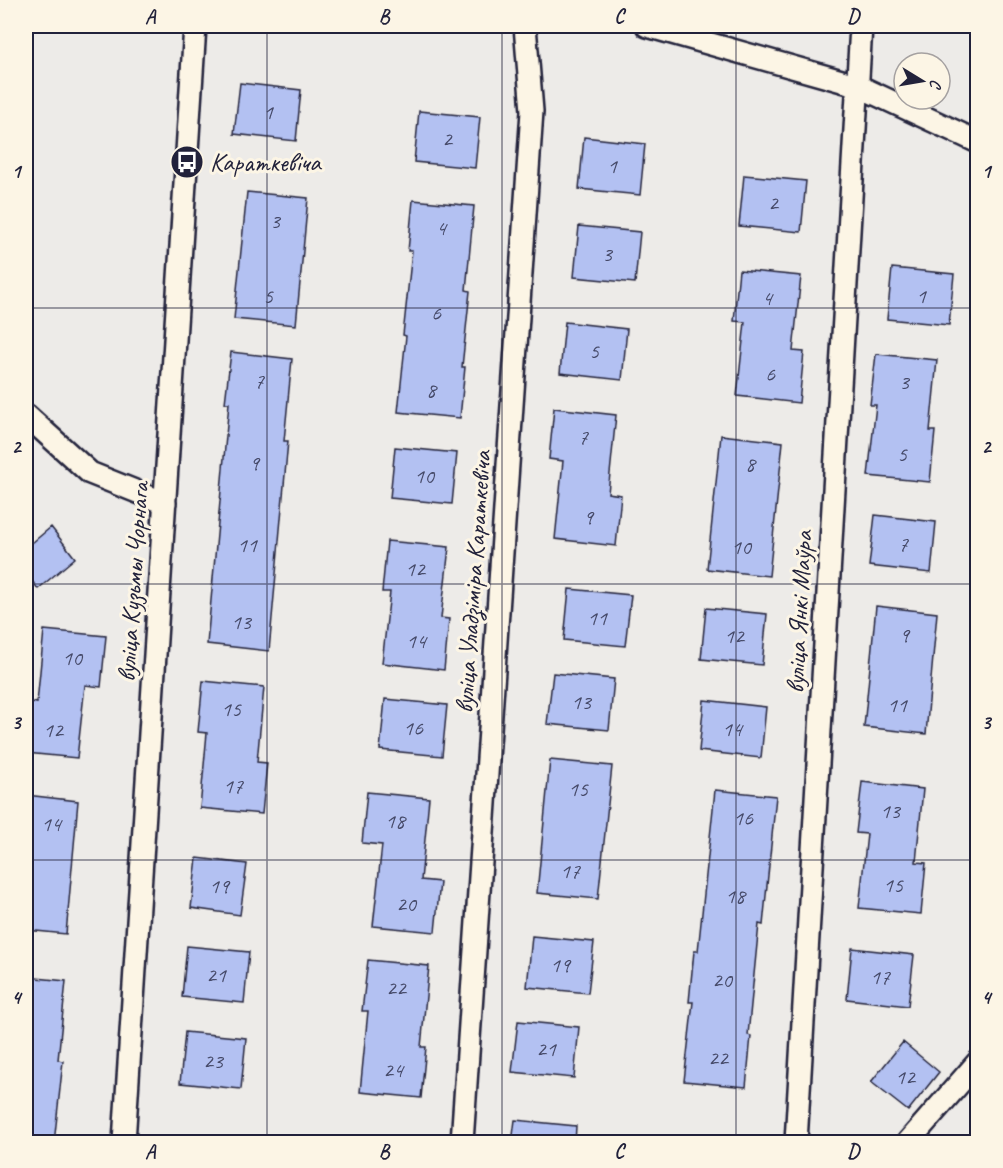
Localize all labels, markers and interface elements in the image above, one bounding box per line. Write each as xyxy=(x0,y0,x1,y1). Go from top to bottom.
text: A xyxy=(145,4,157,29)
text: B xyxy=(379,4,391,29)
text: C xyxy=(614,4,626,29)
text: D xyxy=(847,4,861,29)
north arrow xyxy=(892,51,952,111)
text: С xyxy=(925,78,946,92)
house number: 1 xyxy=(263,98,274,126)
house number: 2 xyxy=(442,125,454,153)
bus stop icon: Караткевіча xyxy=(169,144,205,180)
place label: Караткевіча xyxy=(210,146,322,179)
house number: 1 xyxy=(607,152,618,180)
text: 1 xyxy=(12,159,23,184)
text: 1 xyxy=(982,159,993,184)
house number: 2 xyxy=(768,189,780,217)
house number: 3 xyxy=(270,207,282,235)
house number: 4 xyxy=(436,214,448,242)
house number: 3 xyxy=(602,240,614,268)
house number: 5 xyxy=(263,282,274,310)
house number: 1 xyxy=(916,282,927,310)
house number: 4 xyxy=(762,284,774,312)
house number: 6 xyxy=(431,299,442,327)
house number: 5 xyxy=(589,337,600,365)
house number: 6 xyxy=(765,360,776,388)
house number: 7 xyxy=(254,367,265,395)
house number: 3 xyxy=(899,368,911,396)
house number: 8 xyxy=(426,376,438,404)
house number: 7 xyxy=(578,423,589,451)
text: 2 xyxy=(12,434,23,459)
text: 2 xyxy=(982,434,993,459)
house number: 5 xyxy=(897,440,908,468)
street label: вуліца Уладзіміра Караткевіча xyxy=(447,448,500,714)
house number: 9 xyxy=(249,449,261,477)
house number: 8 xyxy=(745,450,757,478)
house number: 10 xyxy=(414,462,436,490)
street label: вуліца Кузьмы Чорнага xyxy=(110,479,157,683)
house number: 9 xyxy=(583,503,595,531)
street label: вуліца Янкі Маўра xyxy=(778,528,820,694)
house number: 7 xyxy=(898,530,909,558)
house number: 11 xyxy=(237,531,258,559)
house number: 10 xyxy=(731,533,753,561)
house number: 12 xyxy=(405,555,427,583)
house number: 11 xyxy=(587,604,608,632)
house number: 13 xyxy=(231,608,253,636)
house number: 9 xyxy=(899,621,911,649)
house number: 12 xyxy=(724,622,746,650)
house number: 14 xyxy=(406,627,428,655)
house number: 10 xyxy=(62,644,84,672)
house number: 13 xyxy=(571,688,593,716)
house number: 11 xyxy=(887,691,908,719)
house number: 15 xyxy=(221,695,242,723)
text: 3 xyxy=(12,710,23,735)
text: 3 xyxy=(982,710,993,735)
house number: 16 xyxy=(403,714,424,742)
house number: 14 xyxy=(722,715,744,743)
house number: 12 xyxy=(43,716,65,744)
house number: 17 xyxy=(223,772,244,800)
house number: 15 xyxy=(568,775,589,803)
house number: 13 xyxy=(880,797,902,825)
house number: 16 xyxy=(733,804,754,832)
house number: 18 xyxy=(385,807,407,835)
house number: 14 xyxy=(41,810,63,838)
house number: 17 xyxy=(560,857,581,885)
house number: 15 xyxy=(883,871,904,899)
house number: 19 xyxy=(209,872,231,900)
house number: 18 xyxy=(725,882,747,910)
house number: 20 xyxy=(396,890,418,918)
house number: 19 xyxy=(550,951,572,979)
house number: 21 xyxy=(206,961,227,989)
house number: 17 xyxy=(870,963,891,991)
house number: 20 xyxy=(712,966,734,994)
house number: 22 xyxy=(386,974,408,1002)
text: 4 xyxy=(12,985,24,1010)
text: 4 xyxy=(982,985,994,1010)
house number: 21 xyxy=(536,1035,557,1063)
house number: 22 xyxy=(708,1044,730,1072)
house number: 23 xyxy=(203,1047,225,1075)
house number: 24 xyxy=(383,1056,405,1084)
house number: 12 xyxy=(895,1063,917,1091)
text: A xyxy=(145,1139,157,1164)
text: B xyxy=(379,1139,391,1164)
text: C xyxy=(614,1139,626,1164)
text: D xyxy=(847,1139,861,1164)

